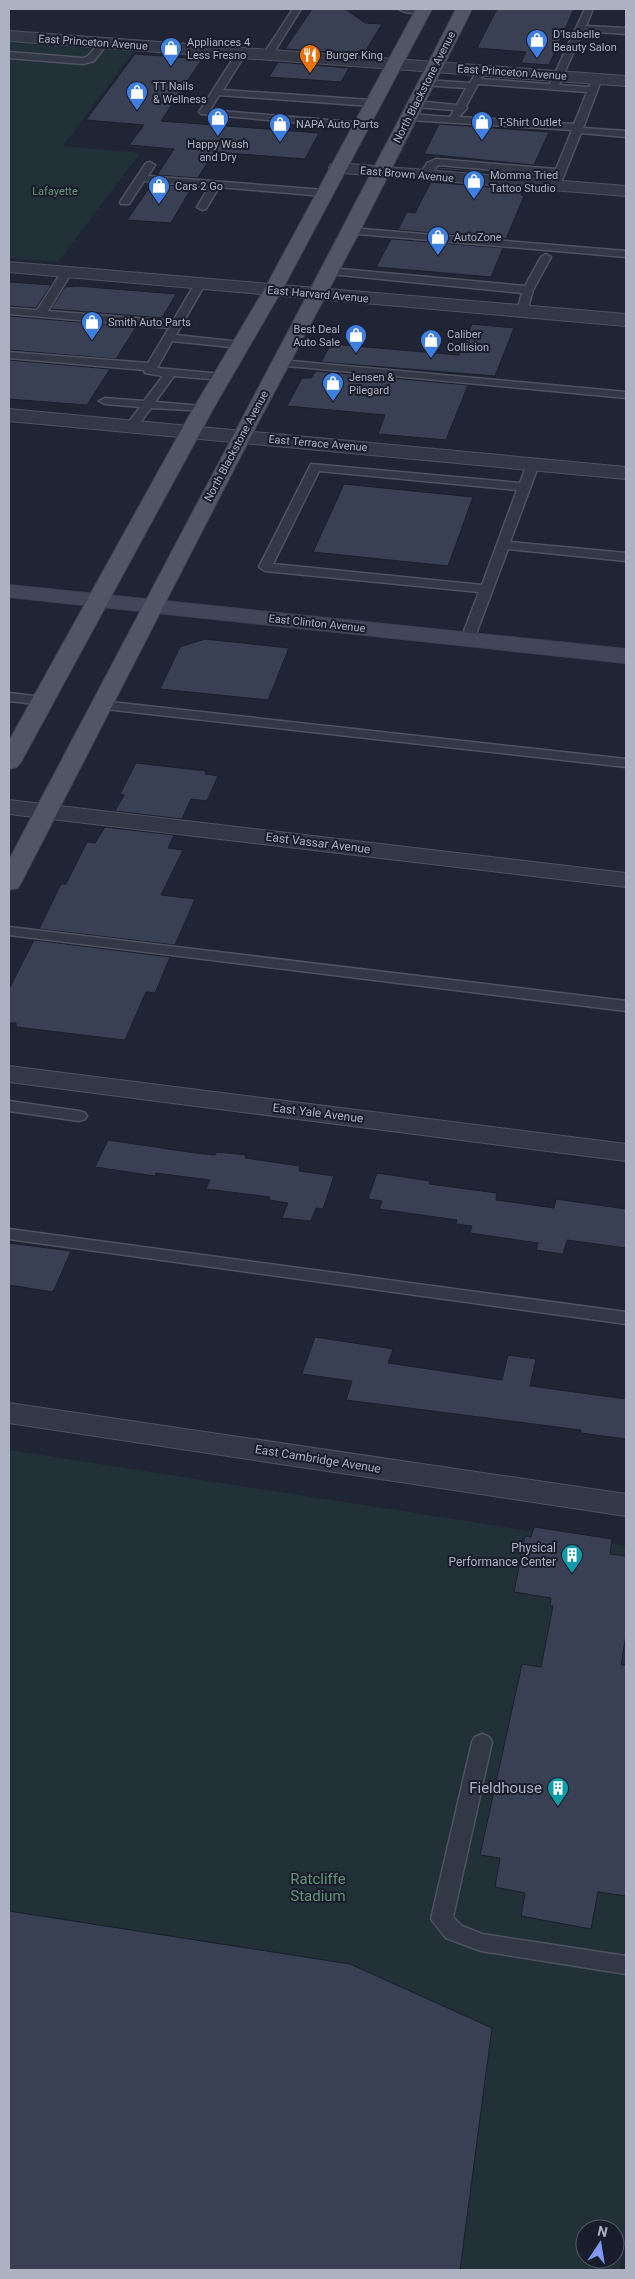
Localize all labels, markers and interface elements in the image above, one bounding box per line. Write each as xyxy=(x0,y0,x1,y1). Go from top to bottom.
shop icon: D'Isabelle Beauty Salon xyxy=(525,28,549,59)
place label: D'Isabelle Beauty Salon xyxy=(553,28,617,54)
street label: North Blackstone Avenue xyxy=(391,29,458,145)
street label: East Princeton Avenue xyxy=(38,32,148,53)
shop icon: Appliances 4 Less Fresno xyxy=(159,36,183,67)
place label: Appliances 4 Less Fresno xyxy=(187,36,250,62)
restaurant icon: Burger King xyxy=(298,43,322,74)
place label: Burger King xyxy=(326,49,383,62)
street label: East Princeton Avenue xyxy=(457,62,567,83)
shop icon: TT Nails & Wellness xyxy=(125,80,149,111)
place label: TT Nails & Wellness xyxy=(153,80,207,106)
shop icon: Happy Wash and Dry xyxy=(206,106,230,137)
shop icon: T-Shirt Outlet xyxy=(470,110,494,141)
shop icon: NAPA Auto Parts xyxy=(268,112,292,143)
place label: T-Shirt Outlet xyxy=(498,116,562,129)
place label: NAPA Auto Parts xyxy=(296,118,379,131)
place label: Happy Wash and Dry xyxy=(187,138,249,164)
street label: East Brown Avenue xyxy=(360,164,455,185)
shop icon: Momma Tried Tattoo Studio xyxy=(462,169,486,200)
place label: Momma Tried Tattoo Studio xyxy=(490,169,558,195)
shop icon: Cars 2 Go xyxy=(147,174,171,205)
place label: Cars 2 Go xyxy=(175,180,223,193)
park label: Lafayette xyxy=(32,185,78,198)
shop icon: AutoZone xyxy=(426,225,450,256)
place label: AutoZone xyxy=(454,231,502,244)
street label: East Harvard Avenue xyxy=(267,284,369,305)
shop icon: Smith Auto Parts xyxy=(80,310,104,341)
place label: Smith Auto Parts xyxy=(108,316,191,329)
place label: Best Deal Auto Sale xyxy=(293,323,340,349)
shop icon: Best Deal Auto Sale xyxy=(344,323,368,354)
shop icon: Caliber Collision xyxy=(419,328,443,359)
place label: Caliber Collision xyxy=(447,328,489,354)
shop icon: Jensen & Pilegard xyxy=(321,371,345,402)
place label: Jensen & Pilegard xyxy=(349,371,394,397)
street label: North Blackstone Avenue xyxy=(202,389,271,504)
street label: East Terrace Avenue xyxy=(268,433,368,454)
street label: East Clinton Avenue xyxy=(268,612,366,635)
street label: East Vassar Avenue xyxy=(265,830,371,856)
street label: East Yale Avenue xyxy=(272,1100,364,1126)
street label: East Cambridge Avenue xyxy=(254,1442,382,1476)
place label: Physical Performance Center xyxy=(448,1541,556,1569)
building icon: Physical Performance Center xyxy=(560,1543,584,1574)
building icon: Fieldhouse xyxy=(546,1776,570,1807)
place label: Fieldhouse xyxy=(469,1779,542,1797)
park label: Ratcliffe Stadium xyxy=(290,1870,346,1905)
north arrow xyxy=(575,2219,625,2269)
text: N xyxy=(596,2222,609,2240)

